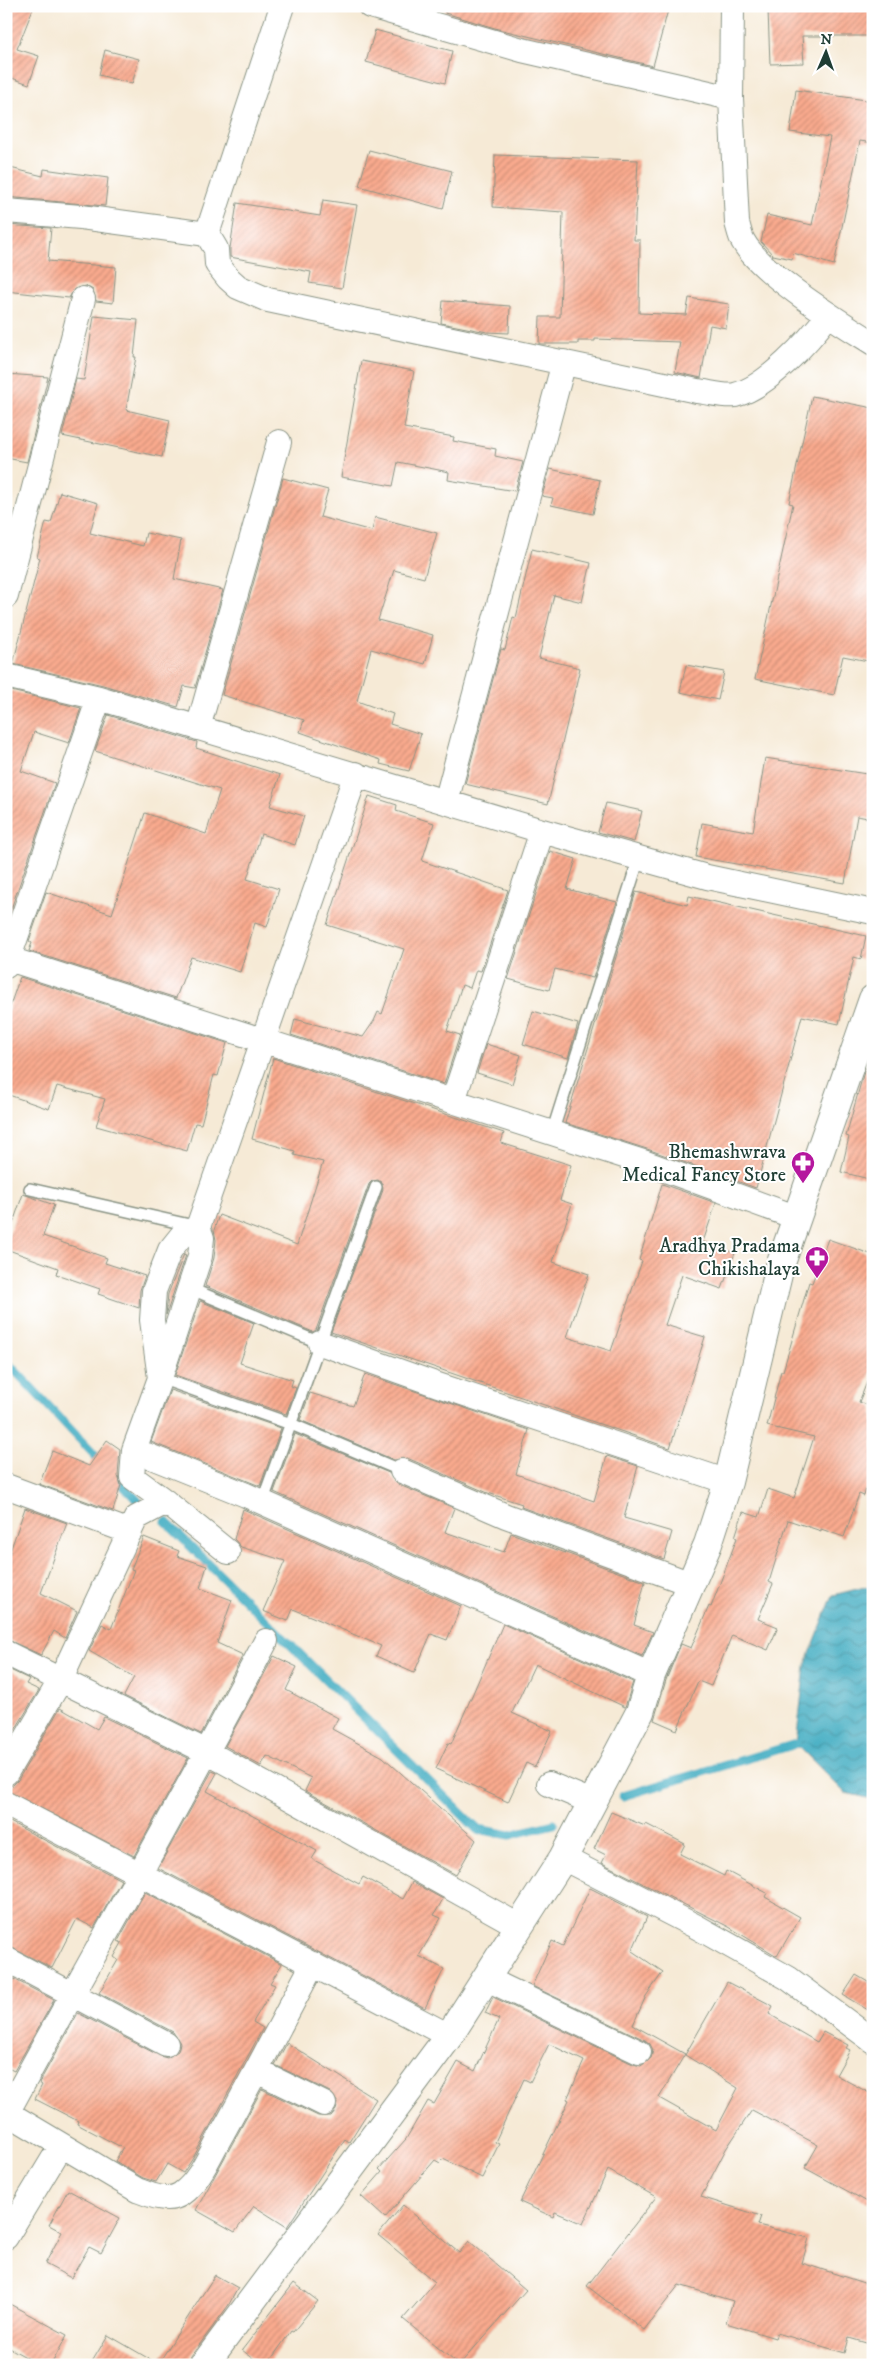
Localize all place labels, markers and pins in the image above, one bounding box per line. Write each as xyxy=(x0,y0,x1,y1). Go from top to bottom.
place label: Bhemashwrava Medical Fancy Store xyxy=(622,1140,786,1188)
pharmacy icon: Bhemashwrava Medical Fancy Store xyxy=(790,1150,816,1184)
place label: Aradhya Pradama Chikishalaya xyxy=(659,1234,801,1282)
pharmacy icon: Aradhya Pradama Chikishalaya xyxy=(804,1245,830,1279)

